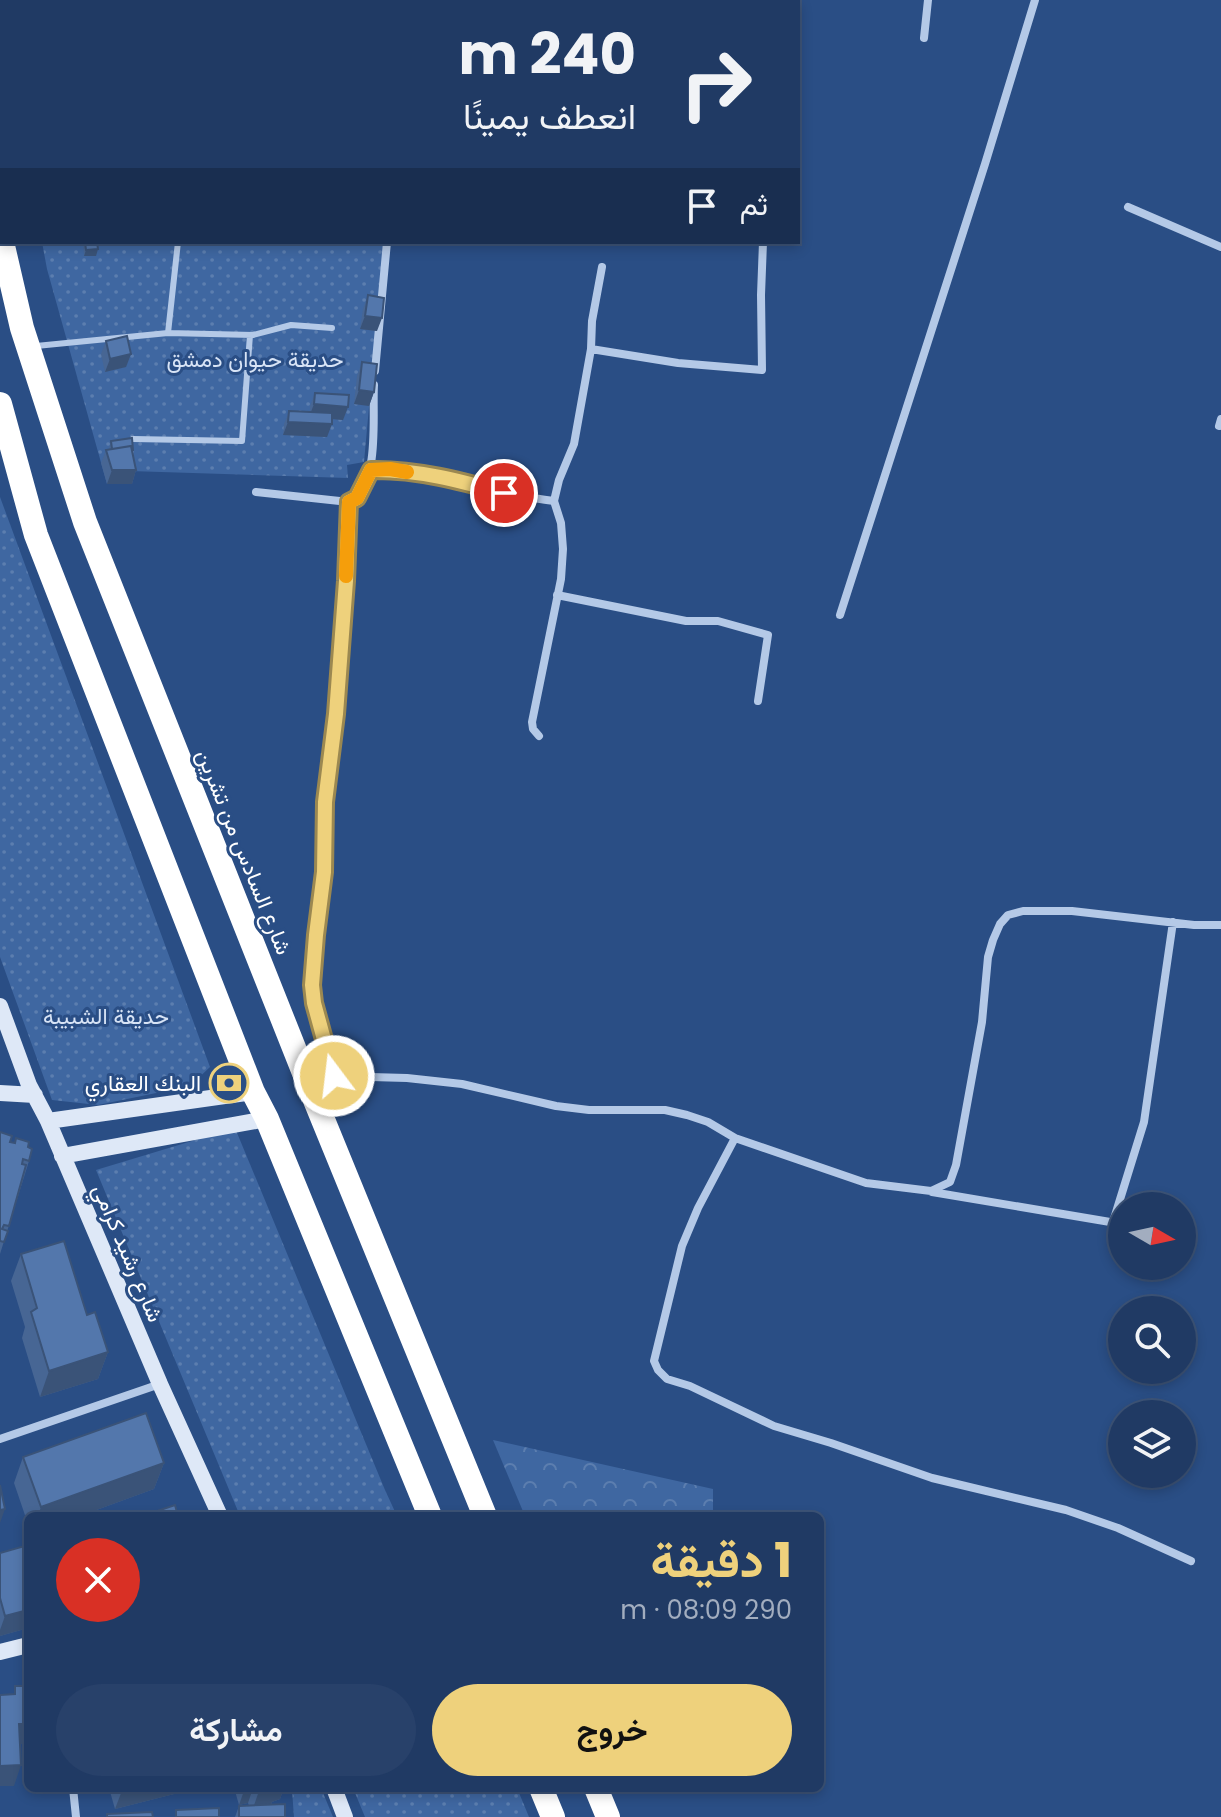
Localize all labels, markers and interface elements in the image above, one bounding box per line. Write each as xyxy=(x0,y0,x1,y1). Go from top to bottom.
text: 240 m xyxy=(458,15,636,94)
icon: right xyxy=(664,32,768,136)
text: انعطف يمينًا xyxy=(463,91,636,142)
text: ثم xyxy=(740,183,768,226)
icon: arrive xyxy=(680,184,724,228)
park label: حديقة حيوان دمشق xyxy=(166,344,344,375)
pin xyxy=(470,459,538,527)
icon: arrive xyxy=(482,471,526,515)
street label: شارع السادس من تشرين xyxy=(189,745,299,959)
park label: حديقة الشبيبة xyxy=(43,1001,169,1032)
position arrow xyxy=(292,1034,376,1118)
bank icon: البنك العقاري xyxy=(208,1062,250,1104)
place label: البنك العقاري xyxy=(85,1068,201,1102)
street label: شارع رشيد كرامي xyxy=(82,1179,171,1328)
north arrow xyxy=(1108,1192,1196,1280)
map controls xyxy=(1108,1192,1196,1488)
button: search xyxy=(1108,1296,1196,1384)
button: layers xyxy=(1108,1400,1196,1488)
text: 1 دقيقة xyxy=(651,1527,792,1594)
button: close xyxy=(56,1538,140,1622)
text: 290 m · 08:09 xyxy=(620,1592,792,1628)
button: مشاركة xyxy=(56,1684,416,1776)
button: خروج xyxy=(432,1684,792,1776)

